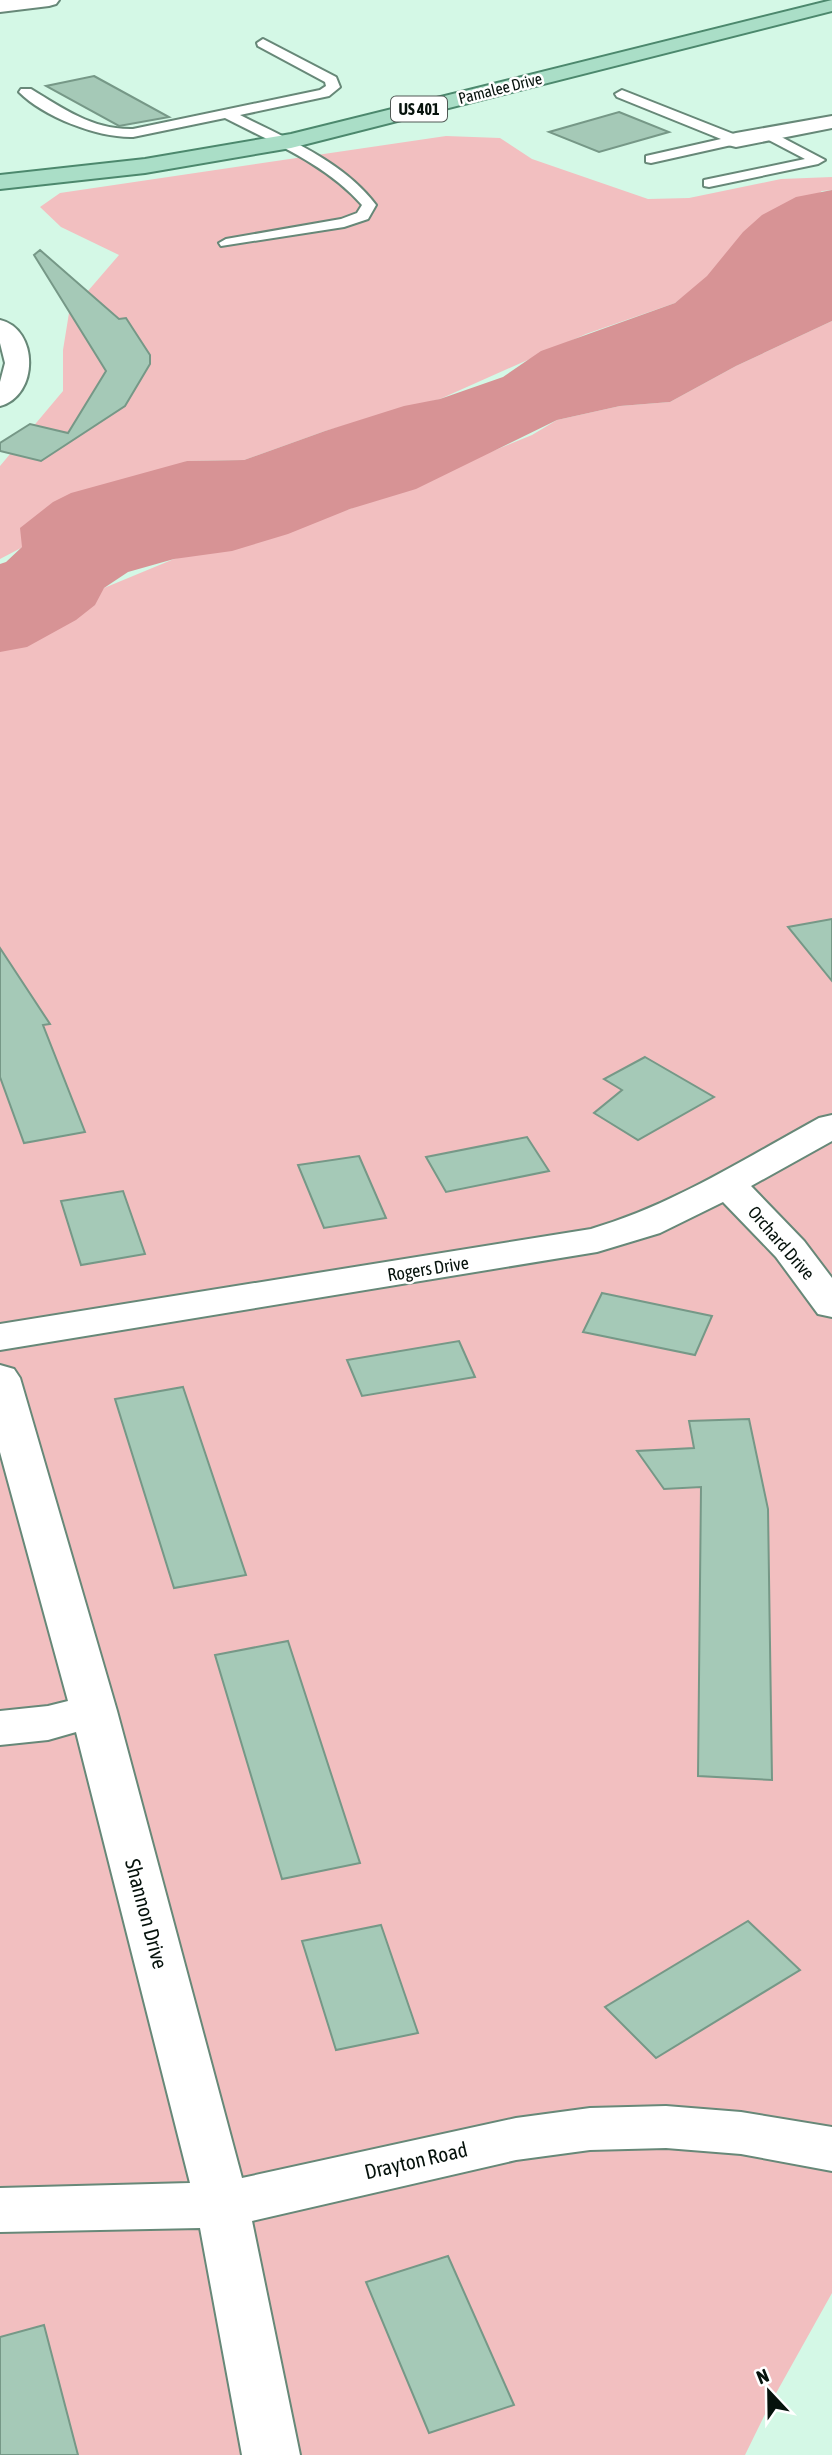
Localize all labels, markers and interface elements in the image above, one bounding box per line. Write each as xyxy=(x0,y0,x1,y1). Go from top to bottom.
street label: Pamalee Drive xyxy=(456,69,544,107)
road number: US 401 xyxy=(391,96,447,122)
street label: Orchard Drive xyxy=(744,1202,819,1284)
street label: Rogers Drive xyxy=(386,1252,470,1285)
street label: Shannon Drive xyxy=(121,1856,173,1971)
street label: Drayton Road xyxy=(362,2137,470,2184)
north arrow xyxy=(734,2357,804,2427)
text: N xyxy=(753,2364,772,2389)

